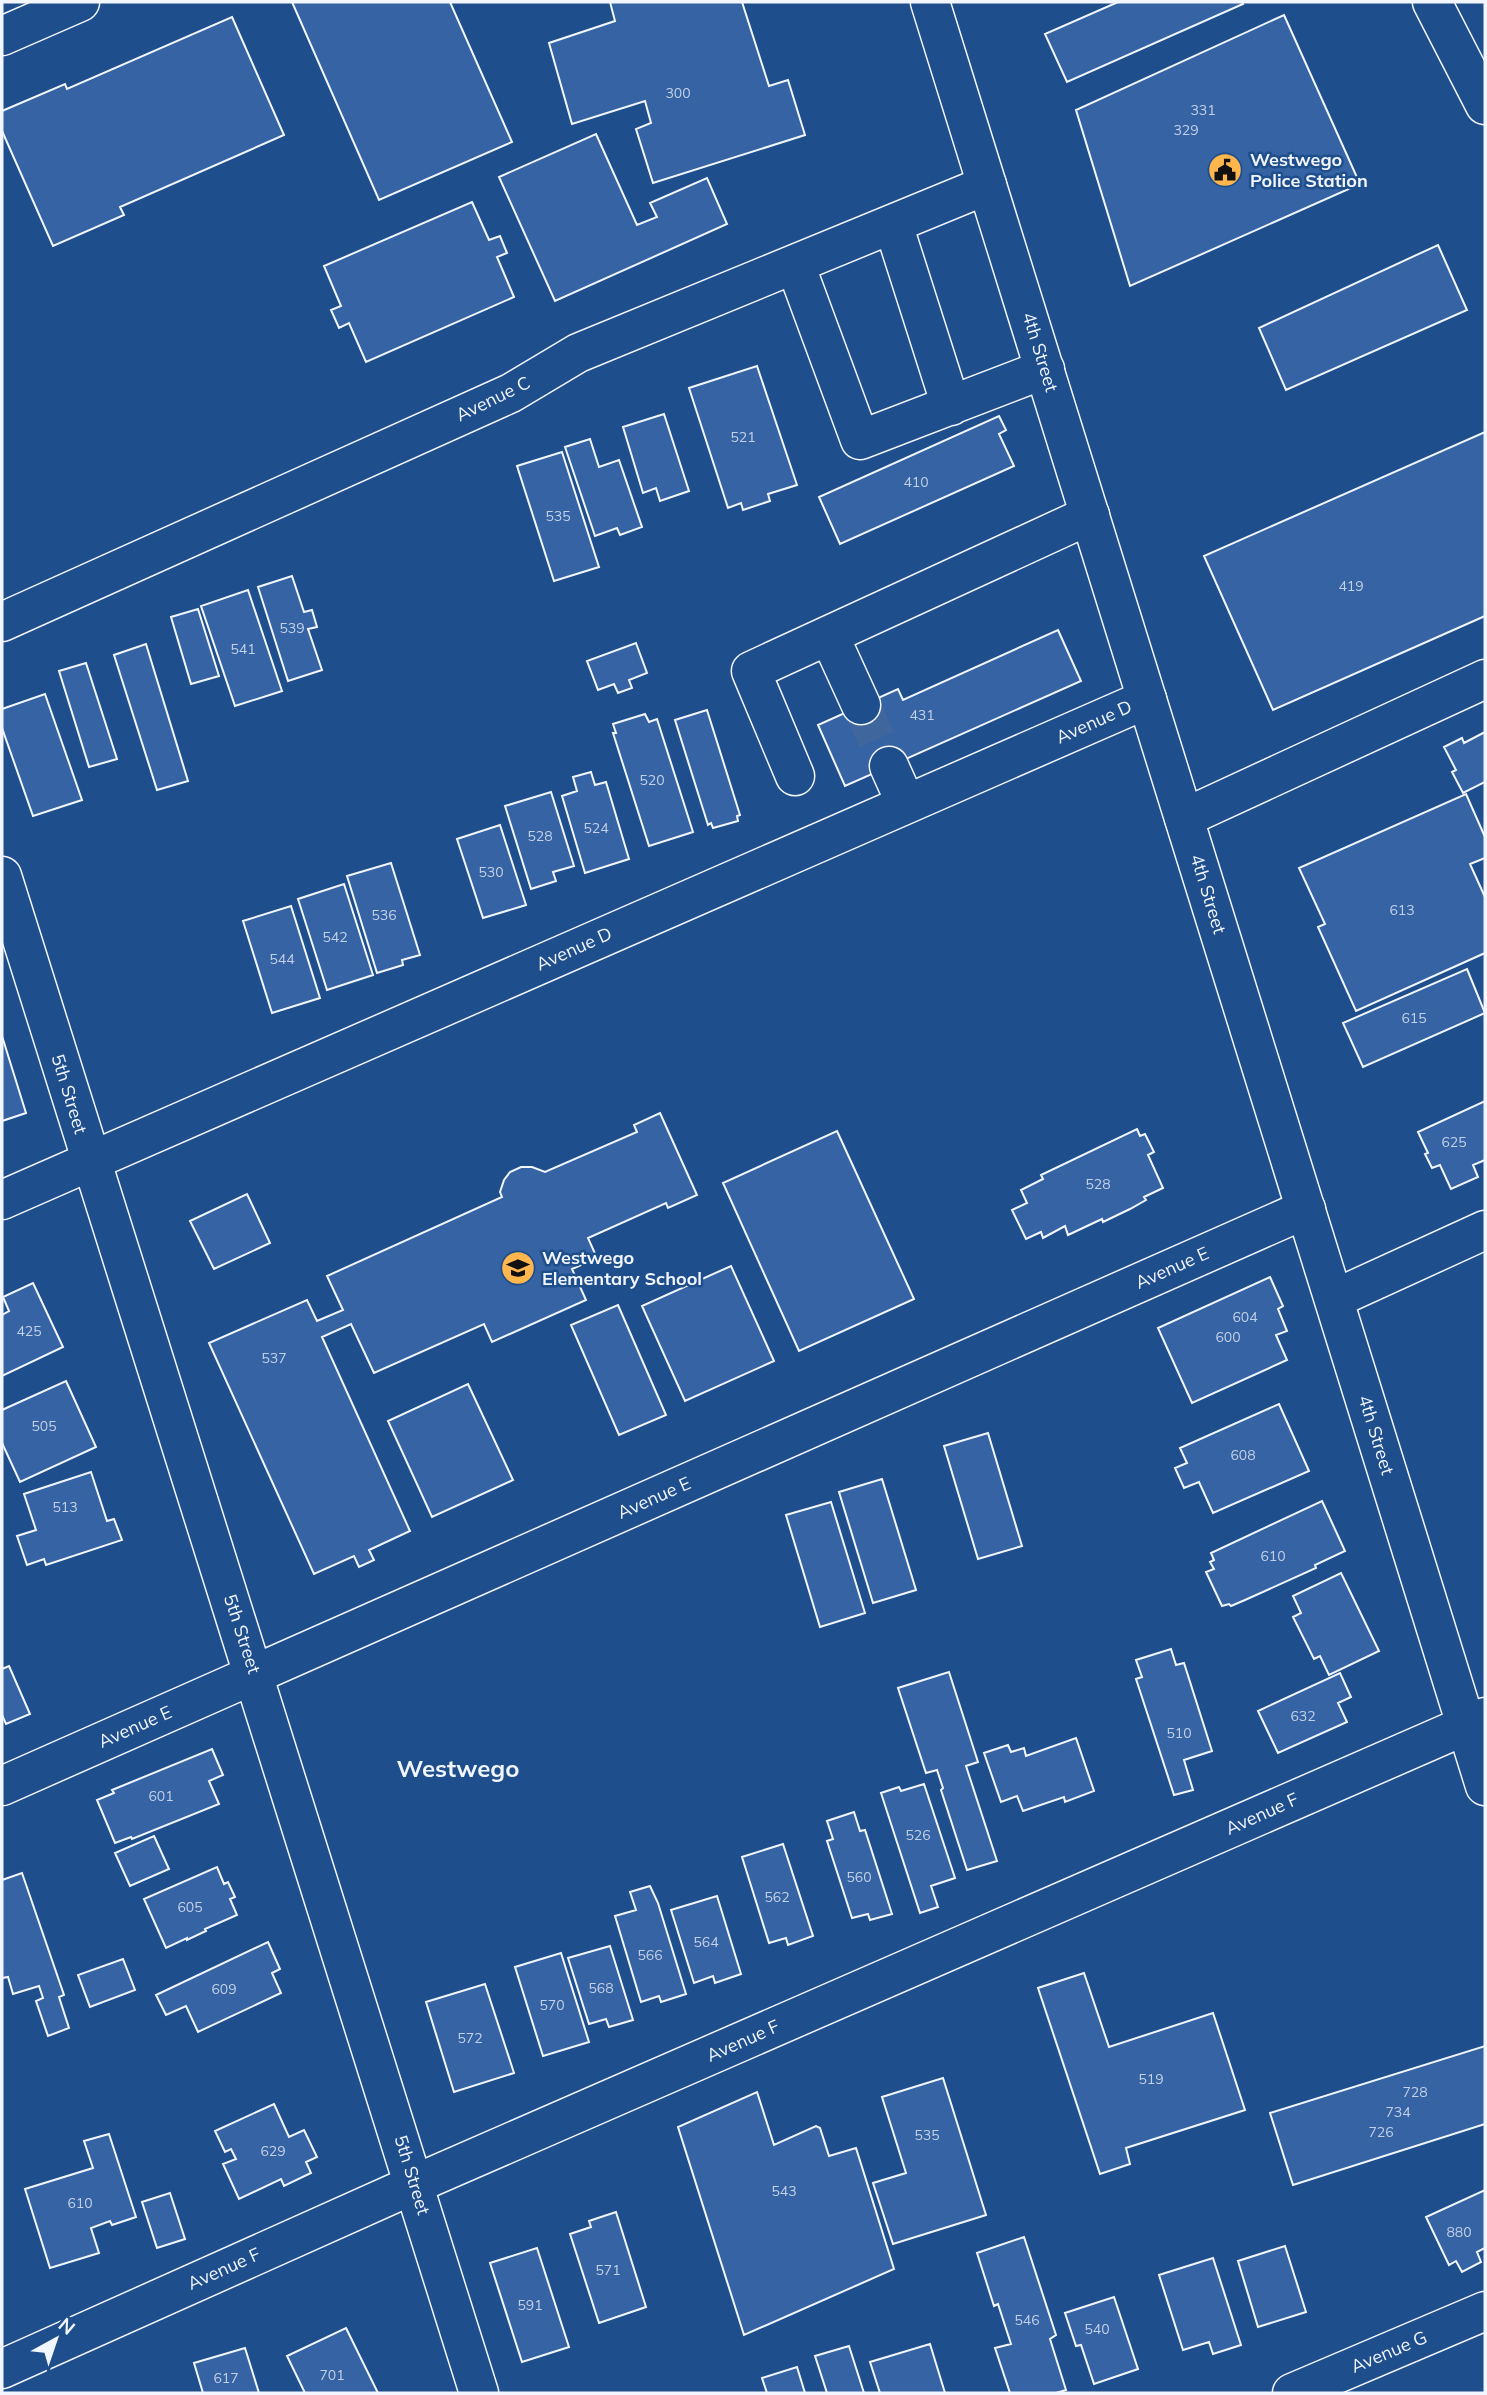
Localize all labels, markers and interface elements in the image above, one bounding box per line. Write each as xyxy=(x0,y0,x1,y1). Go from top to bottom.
house number: 300 xyxy=(665,84,691,102)
house number: 331 xyxy=(1190,101,1216,119)
house number: 329 xyxy=(1173,121,1199,139)
place label: Westwego Police Station xyxy=(1250,148,1368,192)
public building icon: Westwego Police Station xyxy=(1206,151,1244,189)
street label: 4th Street xyxy=(1017,309,1063,394)
street label: Avenue C xyxy=(452,371,534,426)
house number: 521 xyxy=(730,428,756,446)
house number: 410 xyxy=(903,473,929,491)
house number: 535 xyxy=(545,507,571,525)
house number: 419 xyxy=(1338,577,1364,595)
house number: 539 xyxy=(279,619,305,637)
house number: 541 xyxy=(230,640,256,658)
street label: Avenue D xyxy=(1052,695,1135,748)
house number: 431 xyxy=(909,706,935,724)
house number: 520 xyxy=(639,771,665,789)
house number: 524 xyxy=(583,819,609,837)
house number: 528 xyxy=(527,827,553,845)
street label: 4th Street xyxy=(1185,851,1231,936)
house number: 530 xyxy=(478,863,504,881)
house number: 613 xyxy=(1389,901,1415,919)
house number: 536 xyxy=(371,906,397,924)
street label: Avenue D xyxy=(532,922,615,975)
house number: 542 xyxy=(322,928,348,946)
house number: 544 xyxy=(269,950,295,968)
house number: 615 xyxy=(1401,1009,1427,1027)
street label: 5th Street xyxy=(46,1051,92,1136)
house number: 625 xyxy=(1441,1133,1467,1151)
house number: 528 xyxy=(1085,1175,1111,1193)
street label: Avenue E xyxy=(1131,1241,1212,1294)
place label: Westwego Elementary School xyxy=(542,1246,702,1290)
school or university icon: Westwego Elementary School xyxy=(499,1249,537,1287)
house number: 604 xyxy=(1232,1308,1258,1326)
house number: 425 xyxy=(16,1322,42,1340)
house number: 600 xyxy=(1215,1328,1241,1346)
house number: 537 xyxy=(261,1349,287,1367)
street label: 4th Street xyxy=(1353,1392,1399,1477)
house number: 505 xyxy=(31,1417,57,1435)
house number: 608 xyxy=(1230,1446,1256,1464)
street label: Avenue E xyxy=(613,1471,694,1524)
house number: 513 xyxy=(52,1498,78,1516)
house number: 610 xyxy=(1260,1547,1286,1565)
street label: 5th Street xyxy=(219,1591,266,1676)
street label: Avenue E xyxy=(94,1700,175,1753)
house number: 632 xyxy=(1290,1707,1316,1725)
house number: 510 xyxy=(1166,1724,1192,1742)
district label: Westwego xyxy=(397,1753,519,1783)
house number: 601 xyxy=(148,1787,174,1805)
street label: Avenue F xyxy=(1222,1787,1302,1840)
house number: 526 xyxy=(905,1826,931,1844)
house number: 560 xyxy=(846,1868,872,1886)
house number: 562 xyxy=(764,1888,790,1906)
house number: 605 xyxy=(177,1898,203,1916)
house number: 564 xyxy=(693,1933,719,1951)
house number: 566 xyxy=(637,1946,663,1964)
house number: 568 xyxy=(588,1979,614,1997)
house number: 609 xyxy=(211,1980,237,1998)
house number: 570 xyxy=(539,1996,565,2014)
street label: Avenue F xyxy=(703,2014,783,2067)
house number: 572 xyxy=(457,2029,483,2047)
house number: 519 xyxy=(1138,2070,1164,2088)
house number: 728 xyxy=(1402,2083,1428,2101)
house number: 734 xyxy=(1385,2103,1411,2121)
house number: 726 xyxy=(1368,2123,1394,2141)
house number: 535 xyxy=(914,2126,940,2144)
street label: 5th Street xyxy=(389,2132,435,2217)
house number: 629 xyxy=(260,2142,286,2160)
house number: 543 xyxy=(771,2182,797,2200)
house number: 610 xyxy=(67,2194,93,2212)
house number: 880 xyxy=(1446,2223,1472,2241)
street label: Avenue F xyxy=(184,2242,264,2295)
house number: 571 xyxy=(595,2261,621,2279)
house number: 591 xyxy=(517,2296,543,2314)
north arrow xyxy=(21,2304,91,2374)
house number: 546 xyxy=(1014,2311,1040,2329)
text: N xyxy=(54,2312,80,2340)
house number: 540 xyxy=(1084,2320,1110,2338)
street label: Avenue G xyxy=(1347,2325,1430,2378)
house number: 701 xyxy=(319,2366,345,2384)
house number: 617 xyxy=(213,2369,239,2387)

